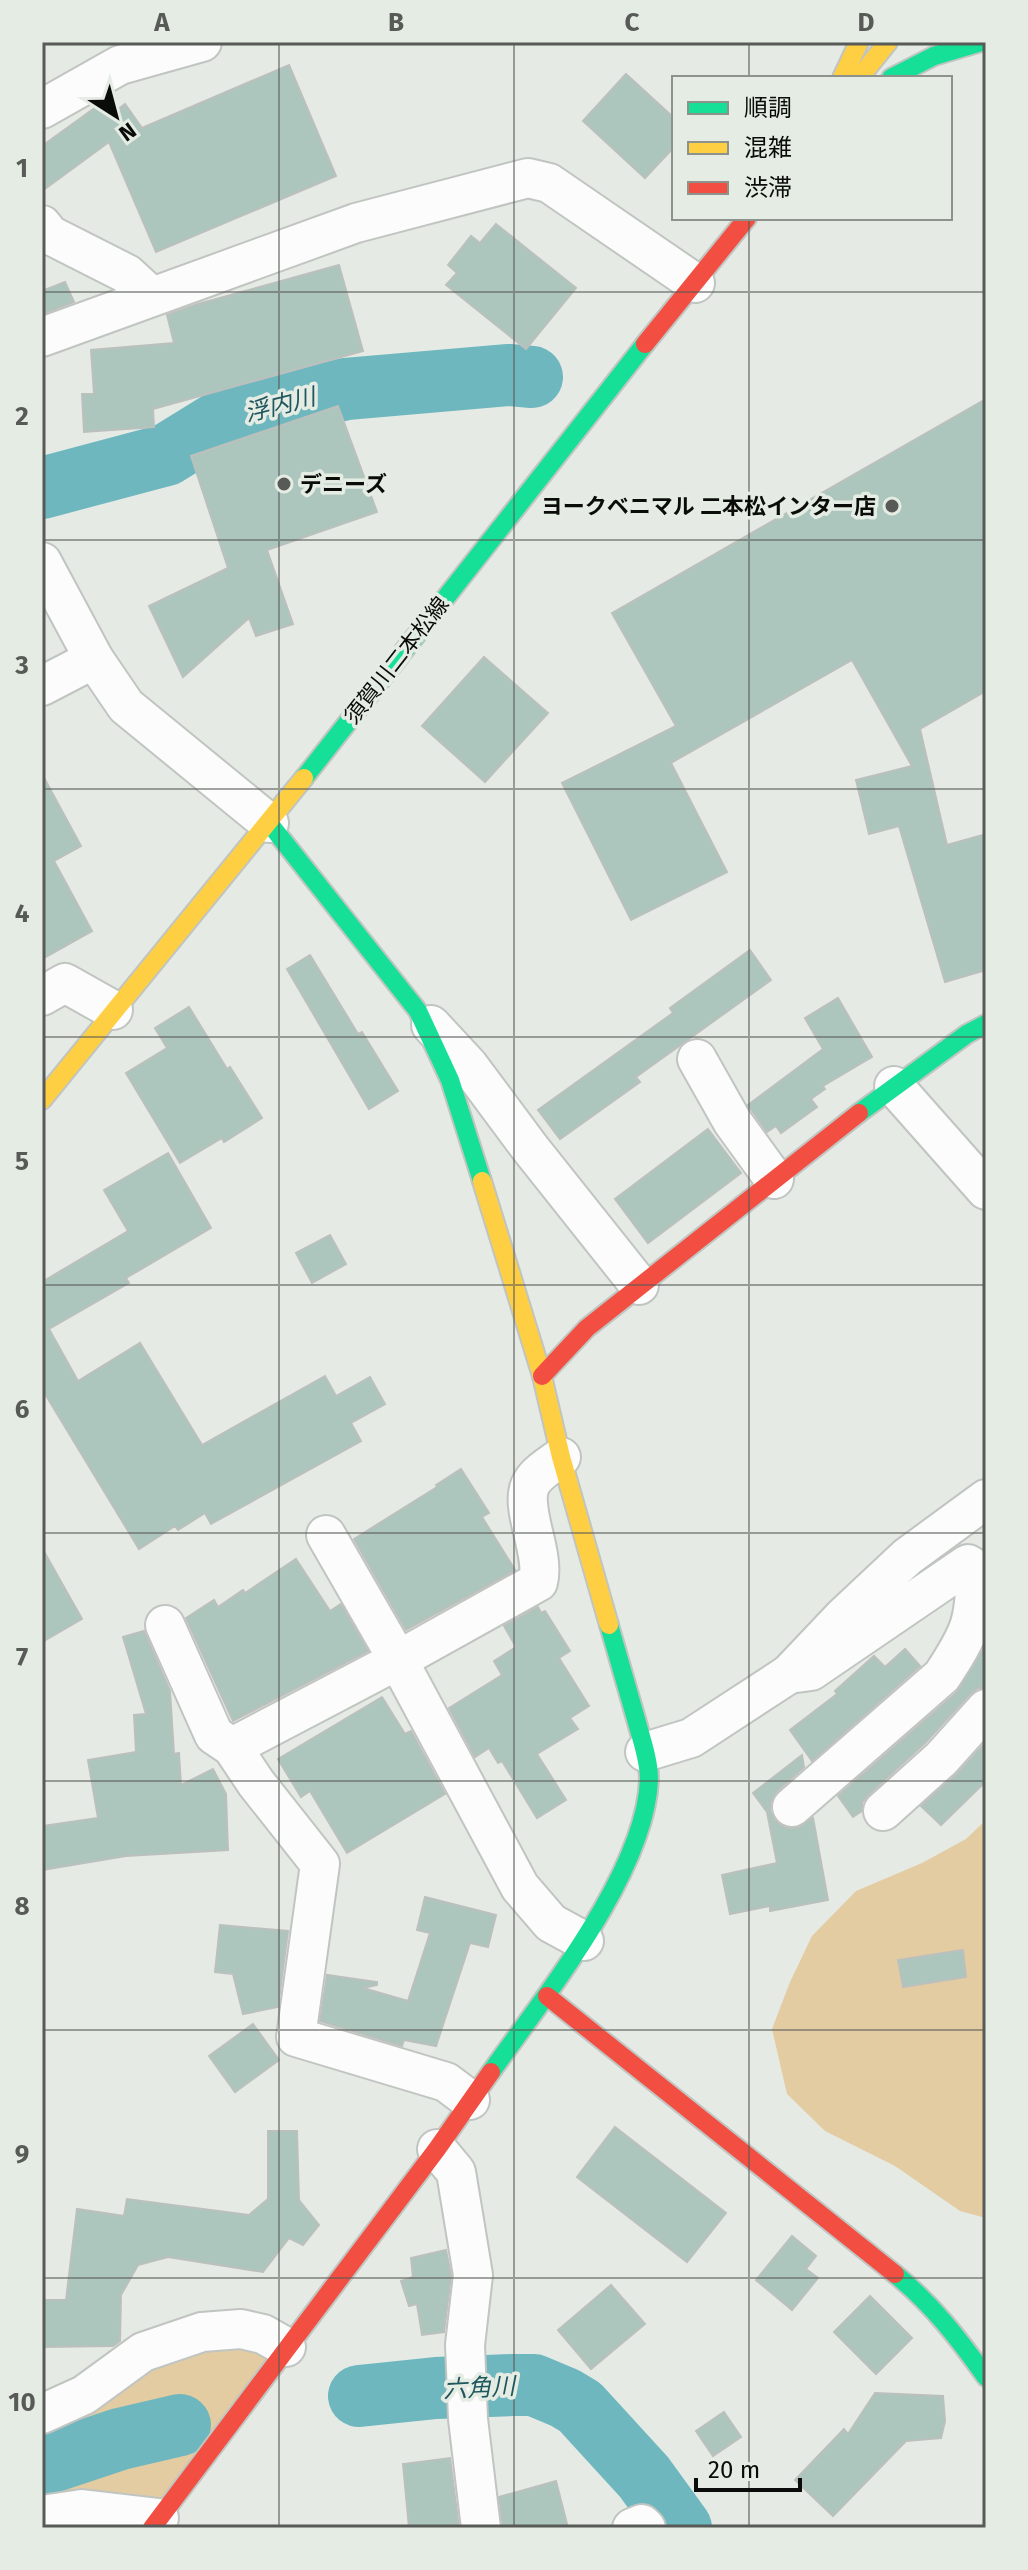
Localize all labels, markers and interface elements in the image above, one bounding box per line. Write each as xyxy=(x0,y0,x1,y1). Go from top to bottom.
text: A xyxy=(153,7,170,38)
text: B xyxy=(388,7,404,38)
text: C xyxy=(625,7,640,38)
text: D xyxy=(858,7,875,38)
north arrow xyxy=(76,76,156,156)
legend xyxy=(672,76,952,220)
text: 順調 xyxy=(744,94,792,122)
text: N xyxy=(114,117,141,147)
text: 混雑 xyxy=(744,134,792,162)
text: 1 xyxy=(16,153,28,184)
text: 渋滞 xyxy=(744,174,792,202)
water label: 浮内川 xyxy=(242,382,321,427)
text: 2 xyxy=(15,401,29,432)
place label: デニーズ xyxy=(300,471,387,498)
marker: デニーズ xyxy=(275,475,293,493)
place label: ヨークベニマル 二本松インター店 xyxy=(541,493,876,520)
marker: ヨークベニマル 二本松インター店 xyxy=(883,497,901,515)
street label: 須賀川二本松線 xyxy=(338,591,454,729)
text: 3 xyxy=(14,650,29,681)
text: 4 xyxy=(15,898,30,929)
text: 5 xyxy=(15,1146,29,1177)
text: 6 xyxy=(15,1394,30,1425)
text: 7 xyxy=(16,1642,28,1673)
text: 8 xyxy=(14,1891,30,1922)
text: 9 xyxy=(15,2139,29,2170)
water label: 六角川 xyxy=(442,2372,519,2404)
text: 10 xyxy=(8,2387,36,2418)
scale bar xyxy=(696,2442,800,2492)
text: 20 m xyxy=(708,2456,760,2484)

